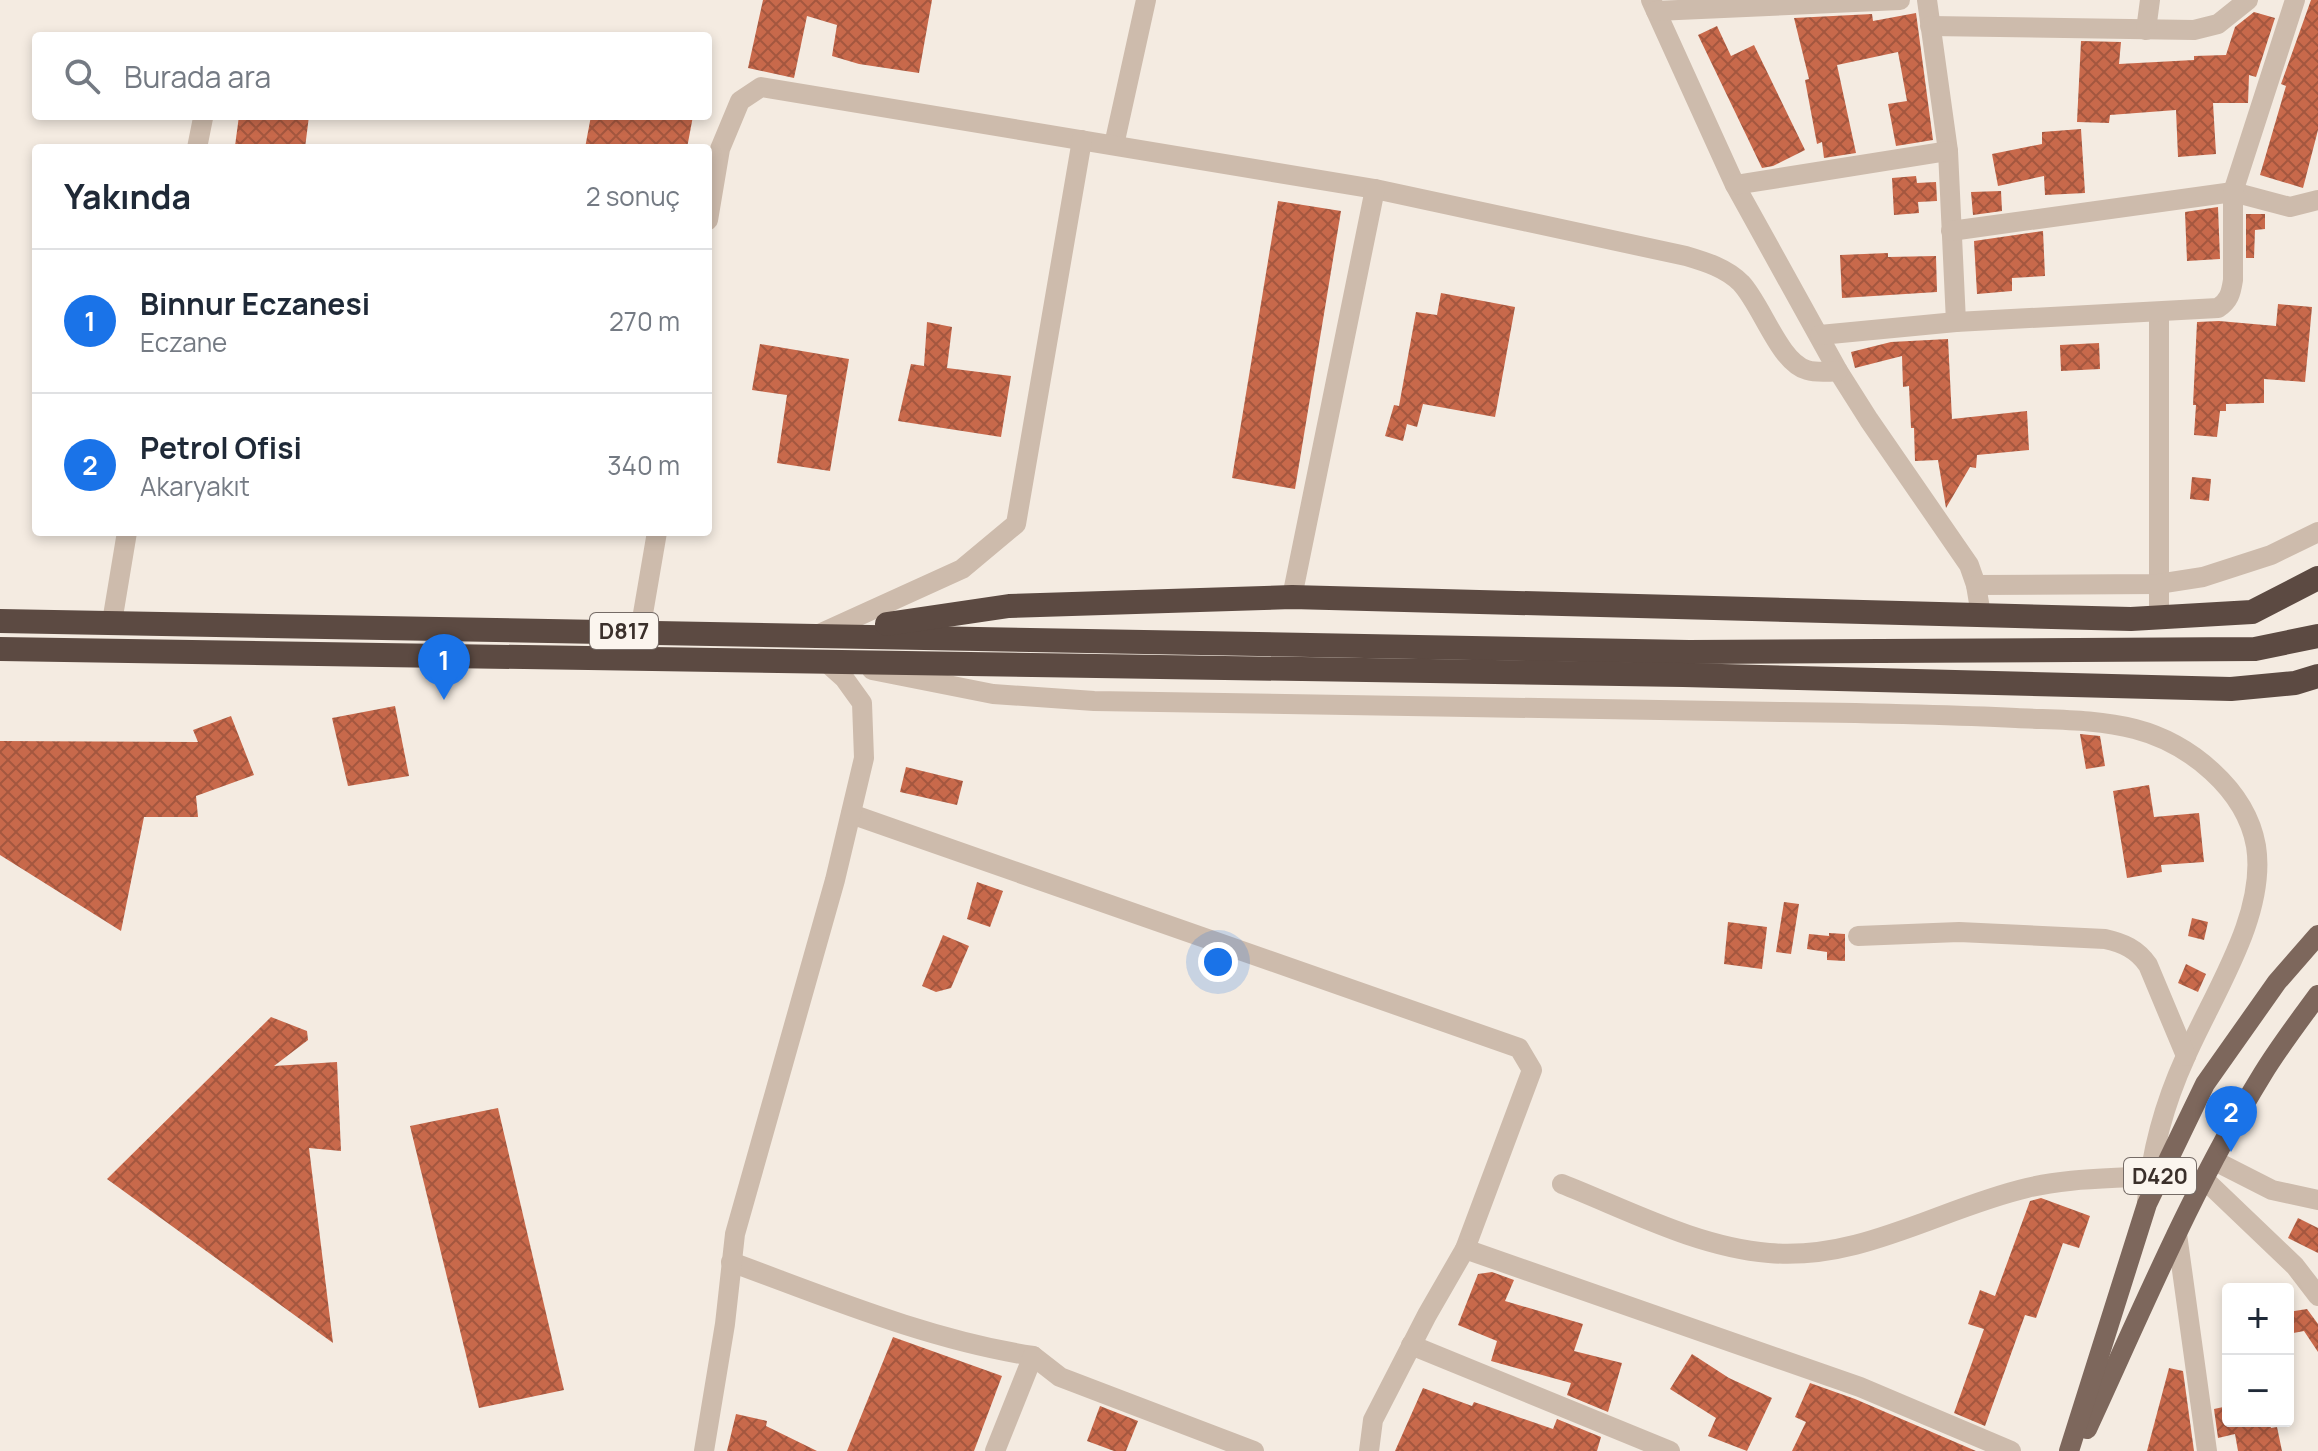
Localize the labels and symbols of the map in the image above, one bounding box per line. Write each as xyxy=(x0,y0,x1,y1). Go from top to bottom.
road number: D817 xyxy=(590,613,658,649)
pin: 1 xyxy=(418,634,470,700)
your location xyxy=(1198,942,1238,982)
pin: 2 xyxy=(2205,1086,2257,1152)
road number: D420 xyxy=(2124,1158,2196,1194)

